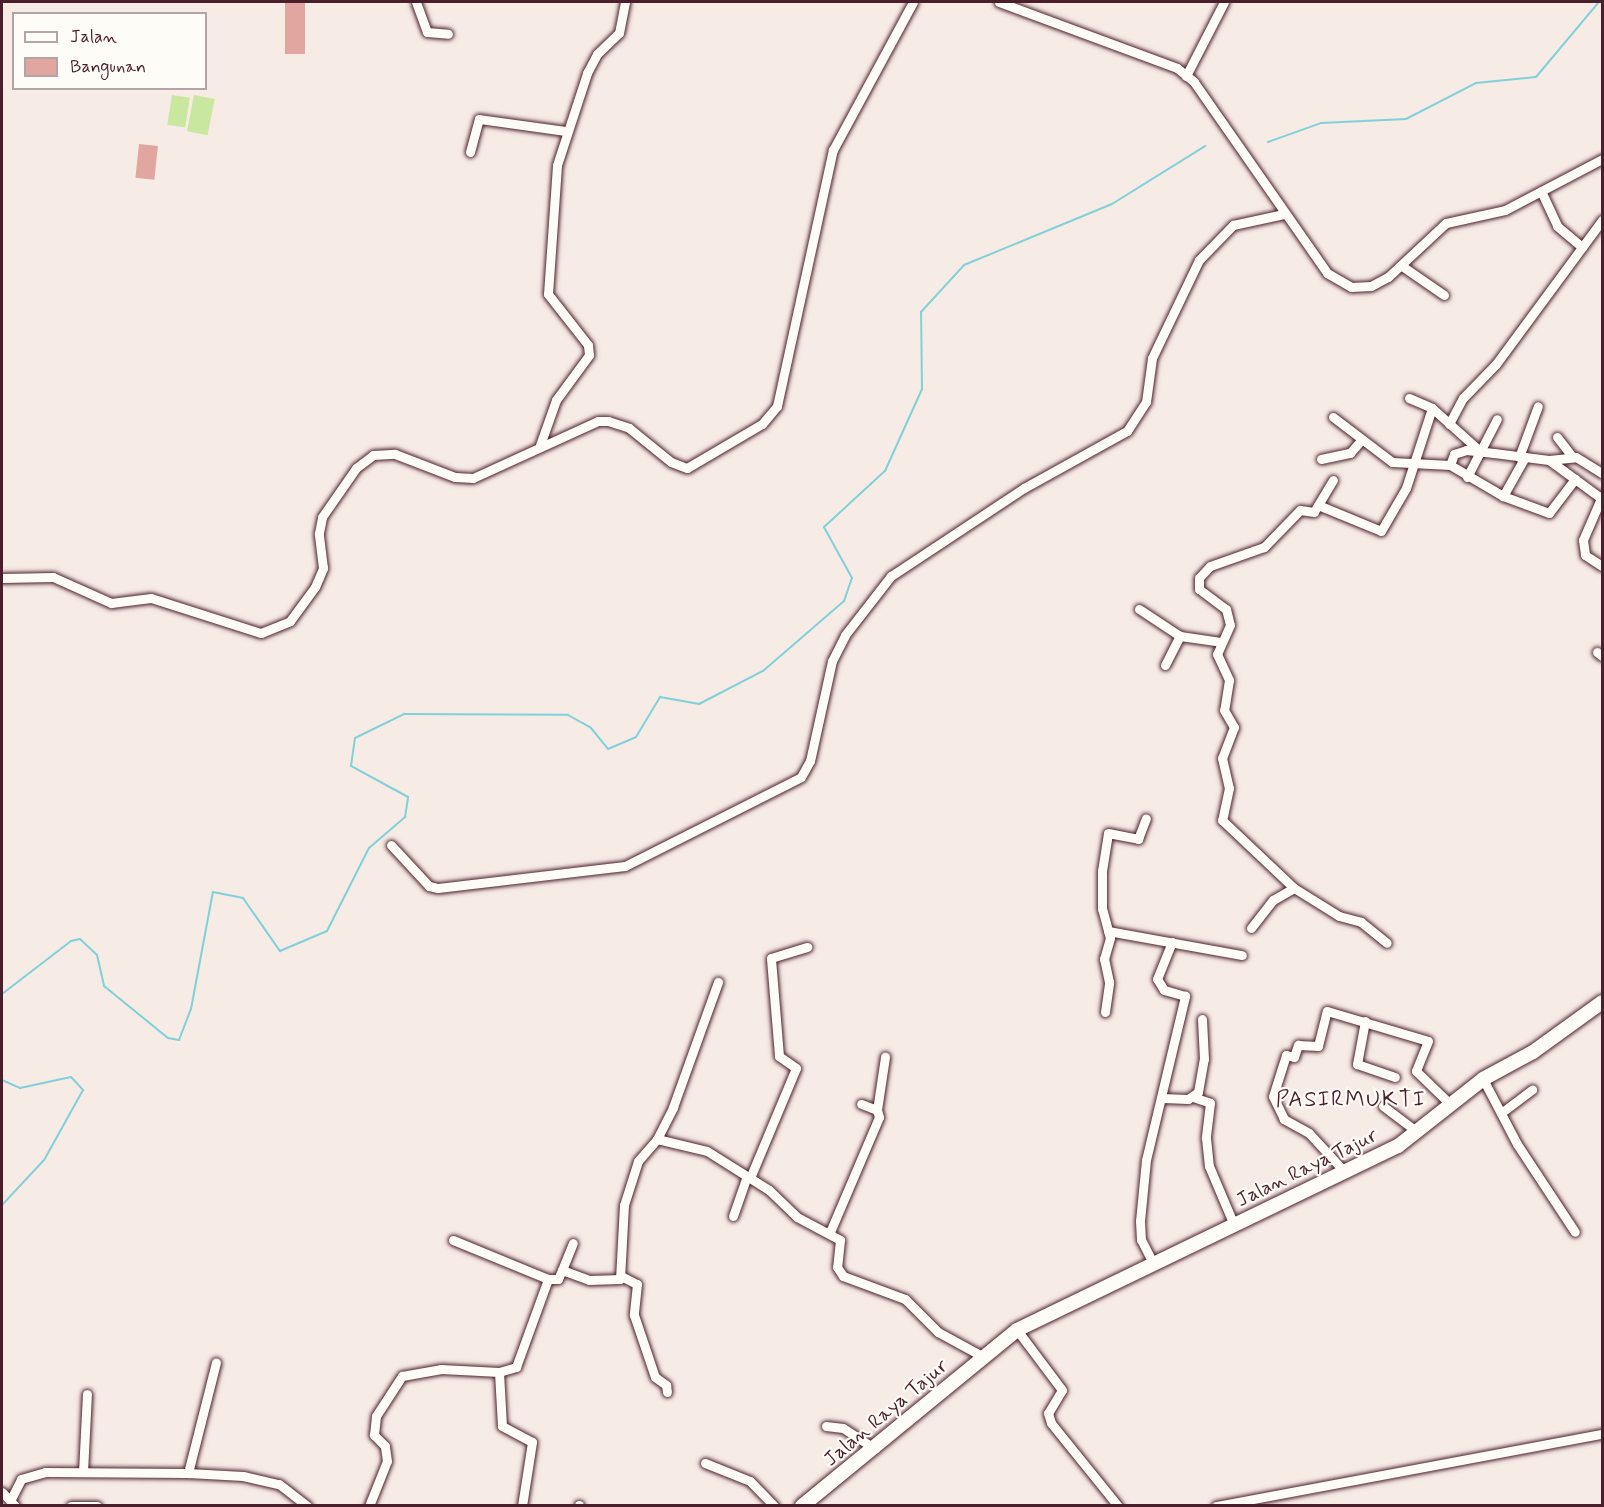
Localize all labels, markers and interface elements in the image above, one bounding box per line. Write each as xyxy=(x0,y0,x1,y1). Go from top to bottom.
legend xyxy=(12,12,207,90)
text: Jalan xyxy=(70,25,117,49)
text: Bangunan xyxy=(70,55,146,79)
district label: PASIRMUKTI xyxy=(1274,1088,1428,1114)
street label: Jalan Raya Tajur xyxy=(1235,1125,1379,1211)
street label: Jalan Raya Tajur xyxy=(821,1356,951,1470)

